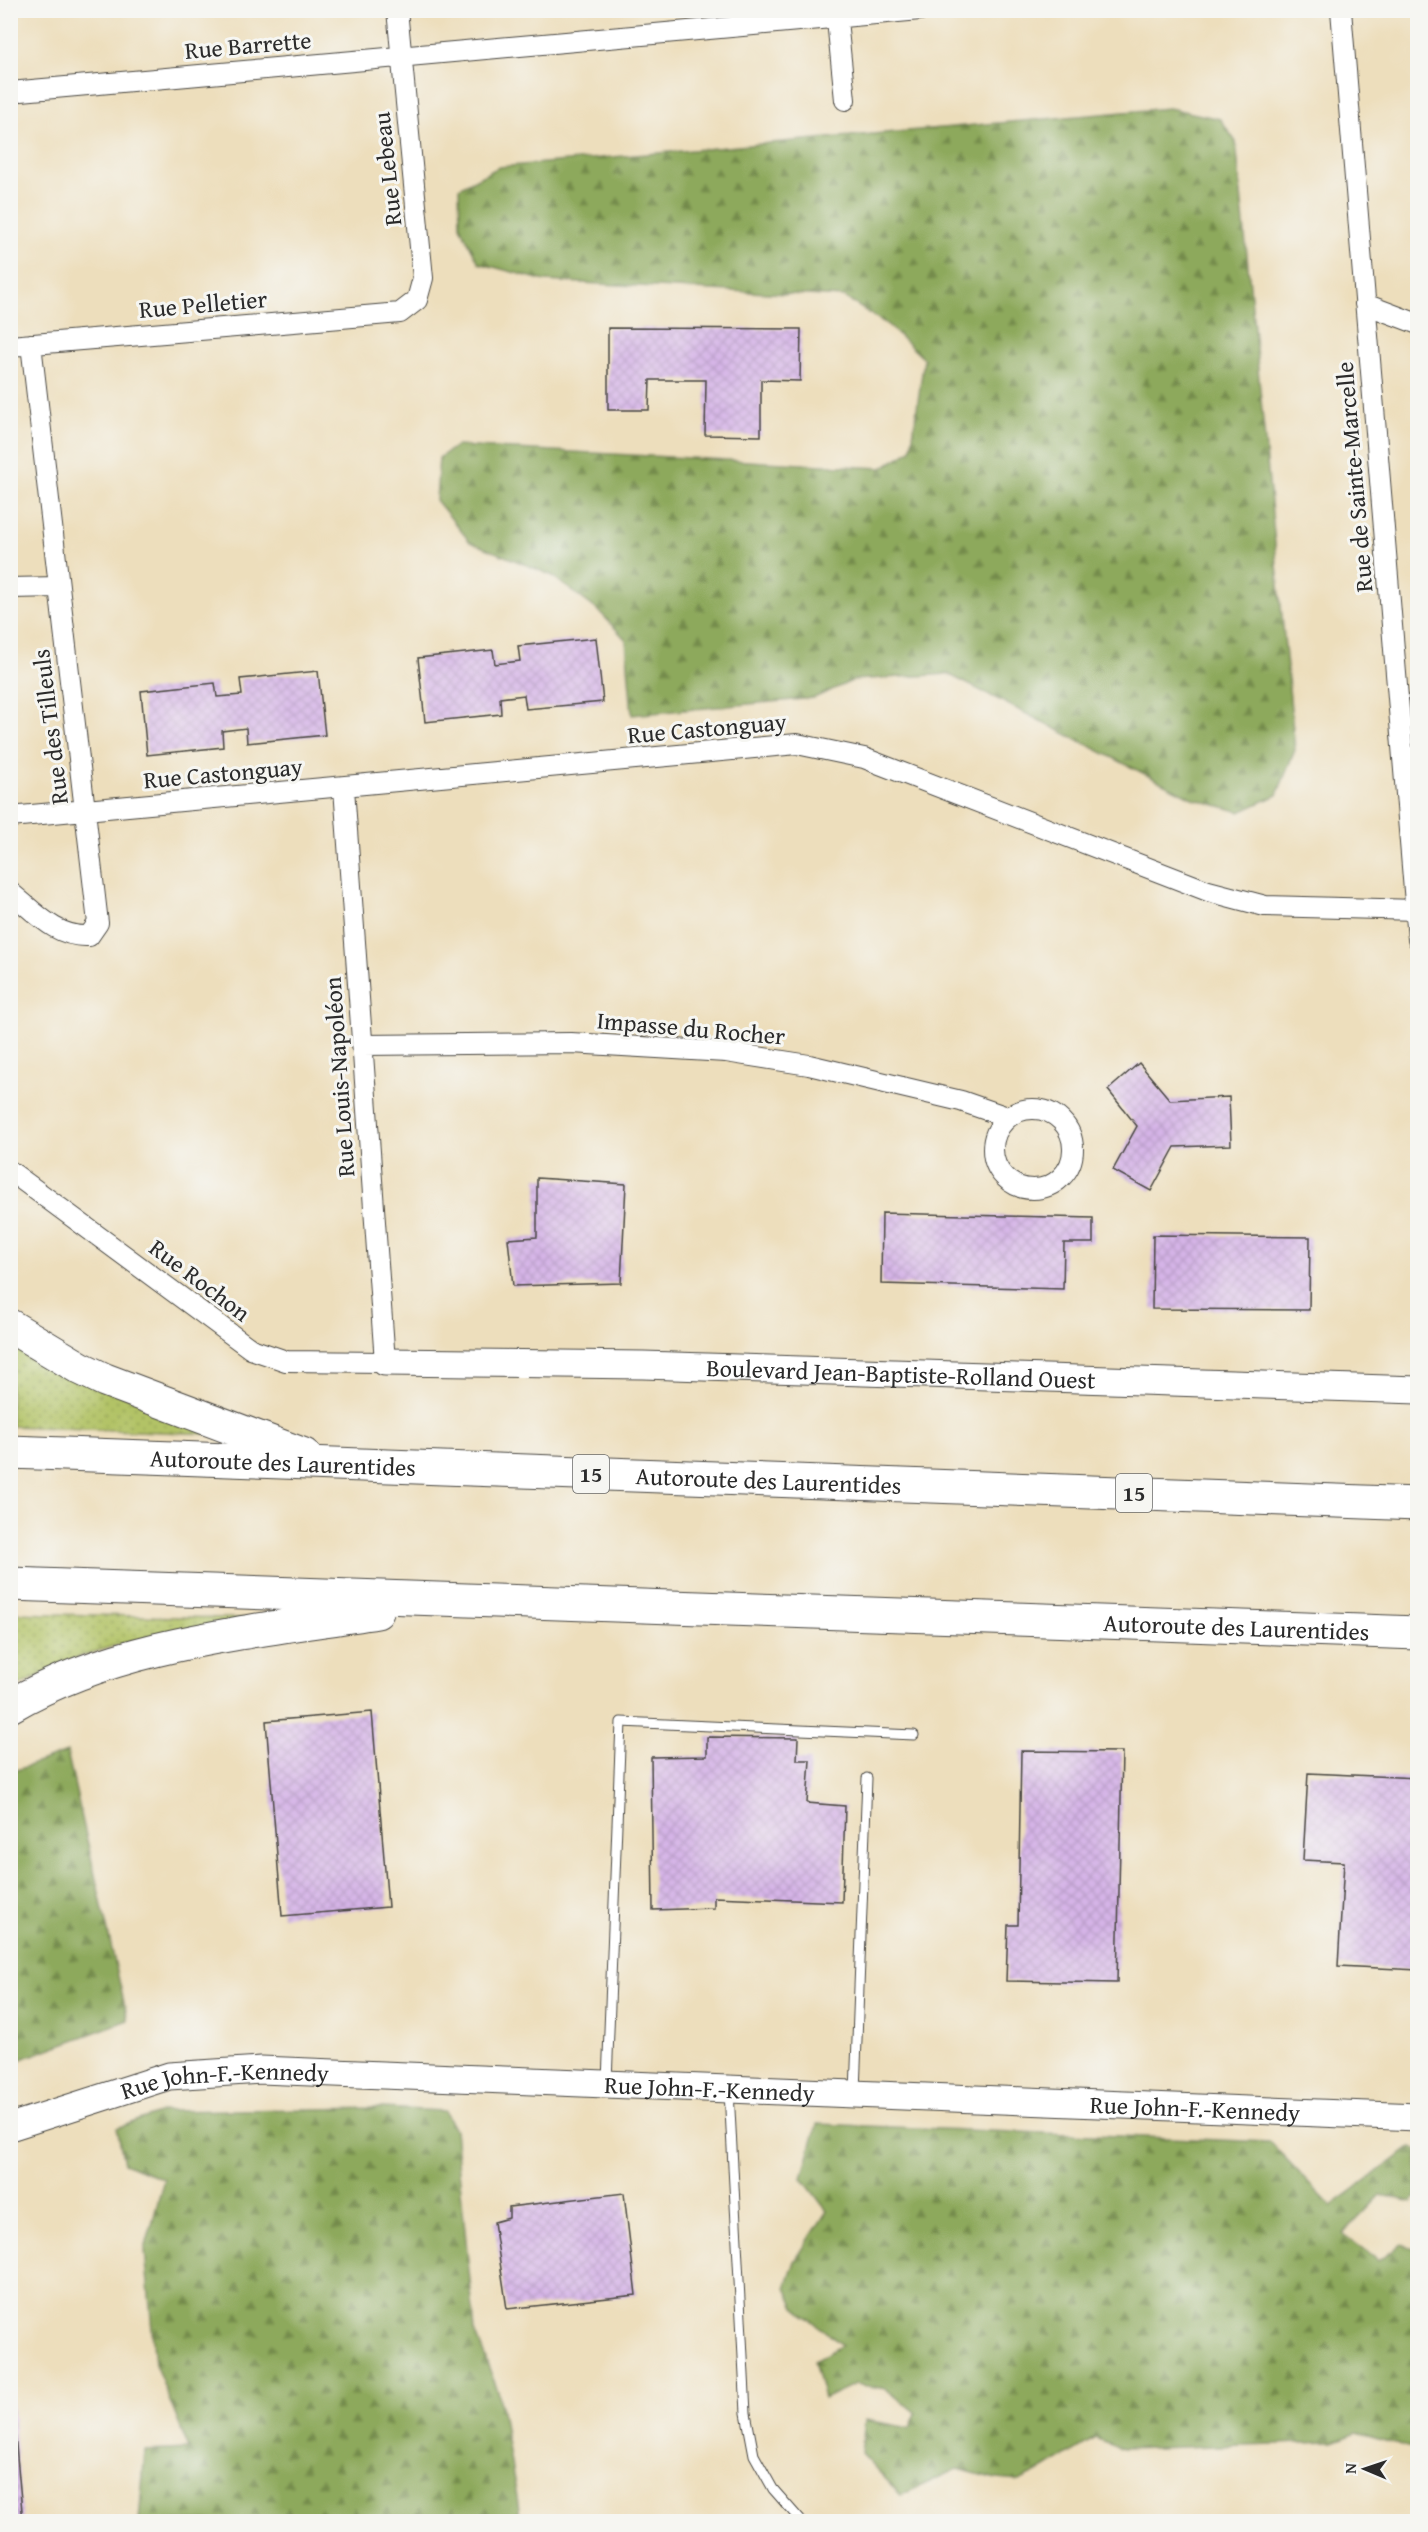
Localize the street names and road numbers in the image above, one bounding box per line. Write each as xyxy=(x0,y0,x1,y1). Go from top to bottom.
street label: Rue Barrette xyxy=(183,22,313,68)
street label: Rue Lebeau xyxy=(364,110,410,228)
street label: Rue Pelletier xyxy=(137,281,269,327)
street label: Rue de Sainte-Marcelle xyxy=(1326,360,1382,594)
street label: Rue des Tilleuls xyxy=(23,647,77,807)
street label: Rue Castonguay xyxy=(626,704,788,752)
street label: Rue Castonguay xyxy=(142,749,304,797)
street label: Rue Louis-Napoléon xyxy=(315,975,363,1178)
street label: Impasse du Rocher xyxy=(595,1002,787,1054)
street label: Rue Rochon xyxy=(142,1230,258,1330)
street label: Boulevard Jean-Baptiste-Rolland Ouest xyxy=(706,1350,1097,1397)
street label: Autoroute des Laurentides xyxy=(149,1440,416,1484)
road number: 15 xyxy=(573,1455,609,1493)
street label: Autoroute des Laurentides xyxy=(635,1458,902,1502)
road number: 15 xyxy=(1116,1474,1152,1512)
street label: Autoroute des Laurentides xyxy=(1103,1605,1370,1649)
street label: Rue John-F.-Kennedy xyxy=(116,2052,330,2108)
street label: Rue John-F.-Kennedy xyxy=(604,2066,815,2110)
street label: Rue John-F.-Kennedy xyxy=(1089,2086,1301,2130)

